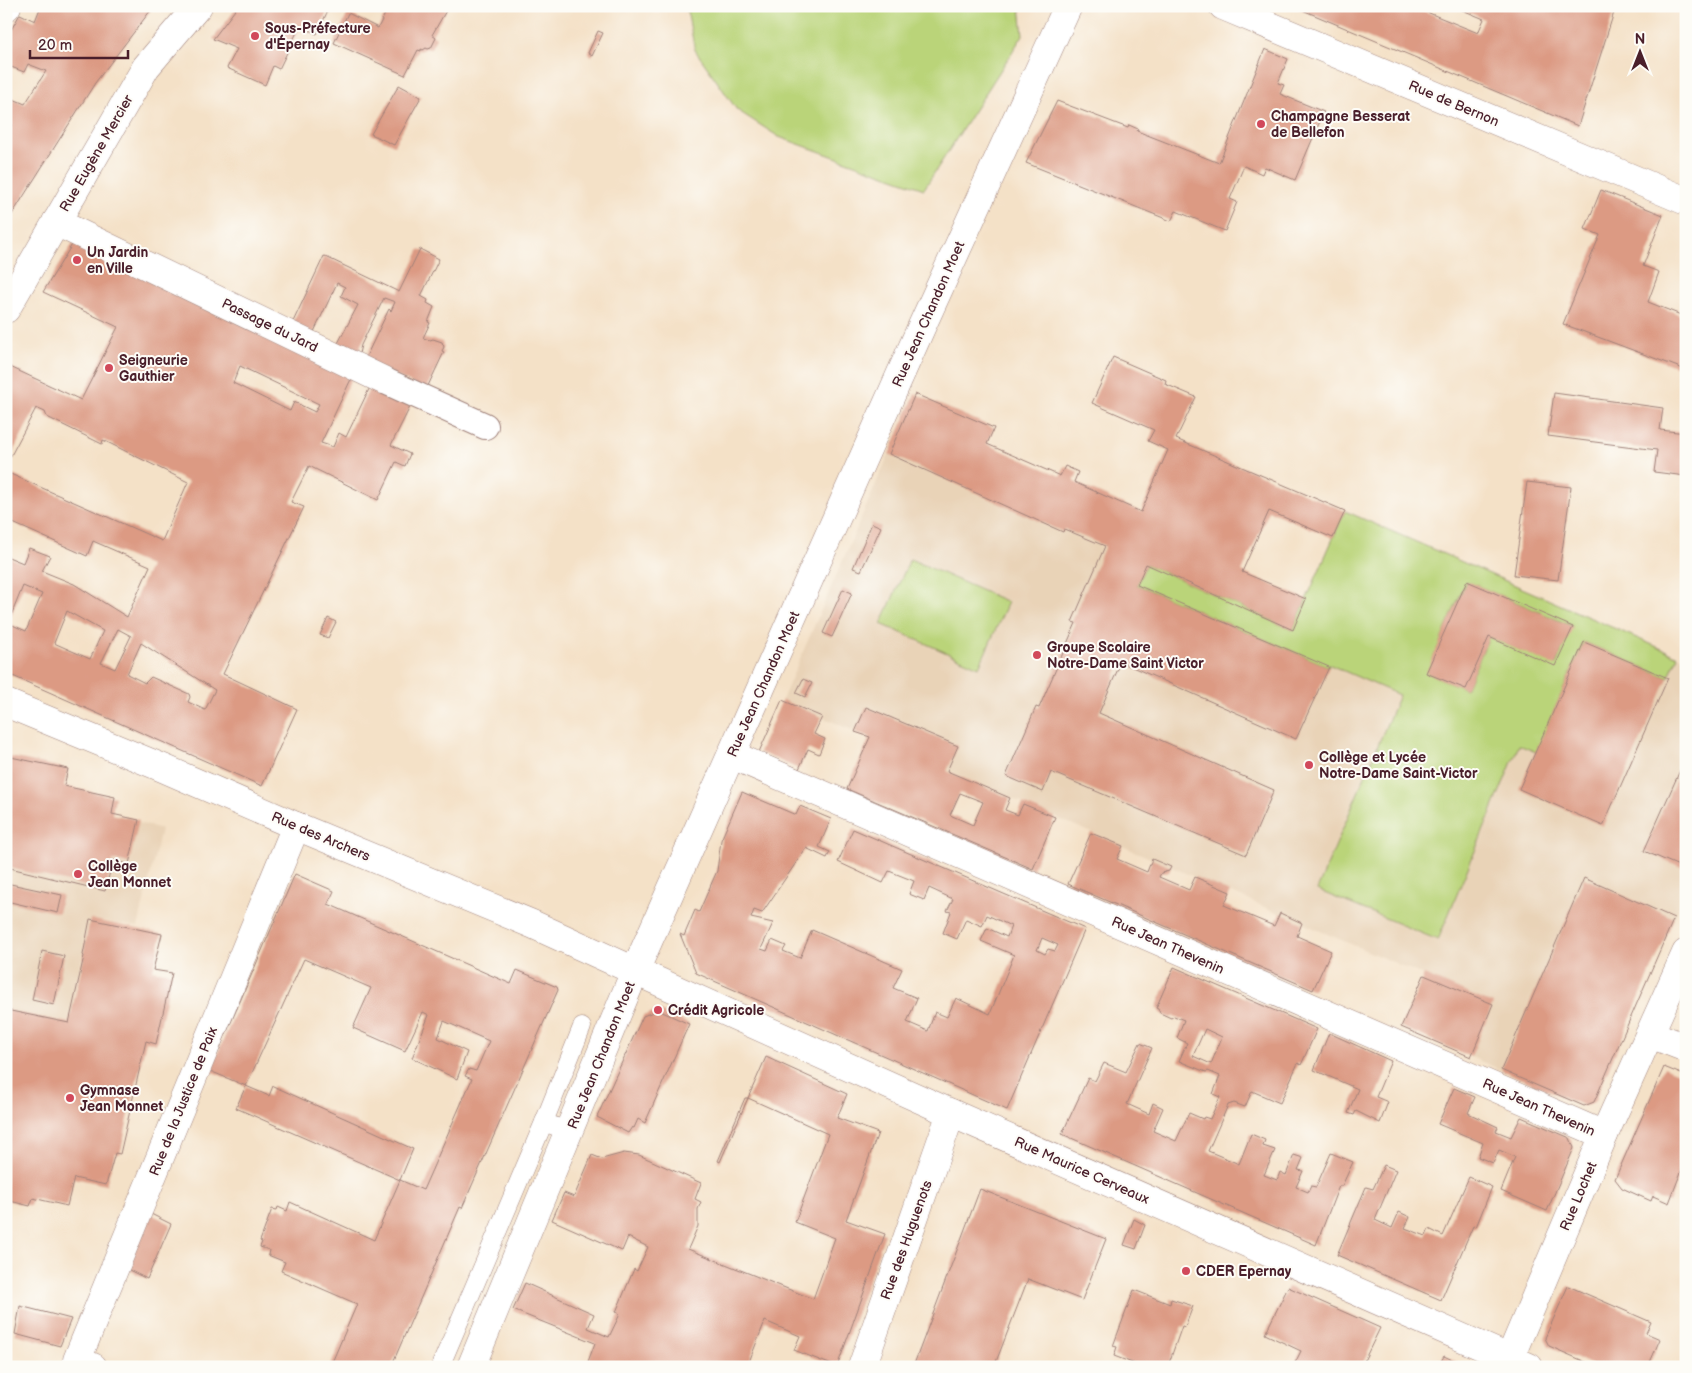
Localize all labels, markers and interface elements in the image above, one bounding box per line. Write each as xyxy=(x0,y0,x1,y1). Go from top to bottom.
place label: Sous-Préfecture d'Épernay xyxy=(265,20,371,53)
scale bar xyxy=(30,28,128,60)
north arrow xyxy=(1614,28,1664,78)
marker: Sous-Préfecture d'Épernay xyxy=(249,30,261,42)
text: N xyxy=(1635,31,1645,48)
text: 20 m xyxy=(38,36,72,55)
street label: Rue de Bernon xyxy=(1406,77,1502,130)
street label: Rue Eugène Mercier xyxy=(56,91,137,215)
place label: Champagne Besserat de Bellefon xyxy=(1271,108,1410,141)
marker: Champagne Besserat de Bellefon xyxy=(1255,118,1267,130)
street label: Rue Jean Chandon Moet xyxy=(889,238,969,390)
place label: Un Jardin en Ville xyxy=(87,244,148,277)
marker: Un Jardin en Ville xyxy=(71,254,83,266)
street label: Passage du Jard xyxy=(219,295,321,356)
place label: Seigneurie Gauthier xyxy=(119,352,188,385)
marker: Seigneurie Gauthier xyxy=(103,362,115,374)
street label: Rue Jean Chandon Moet xyxy=(724,608,804,760)
place label: Groupe Scolaire Notre-Dame Saint Victor xyxy=(1047,639,1204,672)
marker: Groupe Scolaire Notre-Dame Saint Victor xyxy=(1031,649,1043,661)
place label: Collège et Lycée Notre-Dame Saint-Victor xyxy=(1319,749,1478,782)
marker: Collège et Lycée Notre-Dame Saint-Victor xyxy=(1303,759,1315,771)
street label: Rue des Archers xyxy=(269,808,373,865)
place label: Collège Jean Monnet xyxy=(88,858,171,891)
marker: Collège Jean Monnet xyxy=(72,868,84,880)
street label: Rue Jean Thevenin xyxy=(1109,913,1227,978)
street label: Rue Jean Chandon Moet xyxy=(564,978,639,1132)
place label: Crédit Agricole xyxy=(668,1002,764,1019)
marker: Crédit Agricole xyxy=(652,1004,664,1016)
street label: Rue de la Justice de Paix xyxy=(146,1024,221,1178)
street label: Rue Jean Thevenin xyxy=(1480,1075,1598,1140)
place label: Gymnase Jean Monnet xyxy=(80,1082,163,1115)
marker: Gymnase Jean Monnet xyxy=(64,1092,76,1104)
street label: Rue Maurice Cerveaux xyxy=(1012,1133,1152,1208)
street label: Rue Lochet xyxy=(1556,1159,1601,1233)
street label: Rue des Huguenots xyxy=(877,1178,936,1302)
place label: CDER Epernay xyxy=(1196,1263,1292,1280)
marker: CDER Epernay xyxy=(1180,1265,1192,1277)

